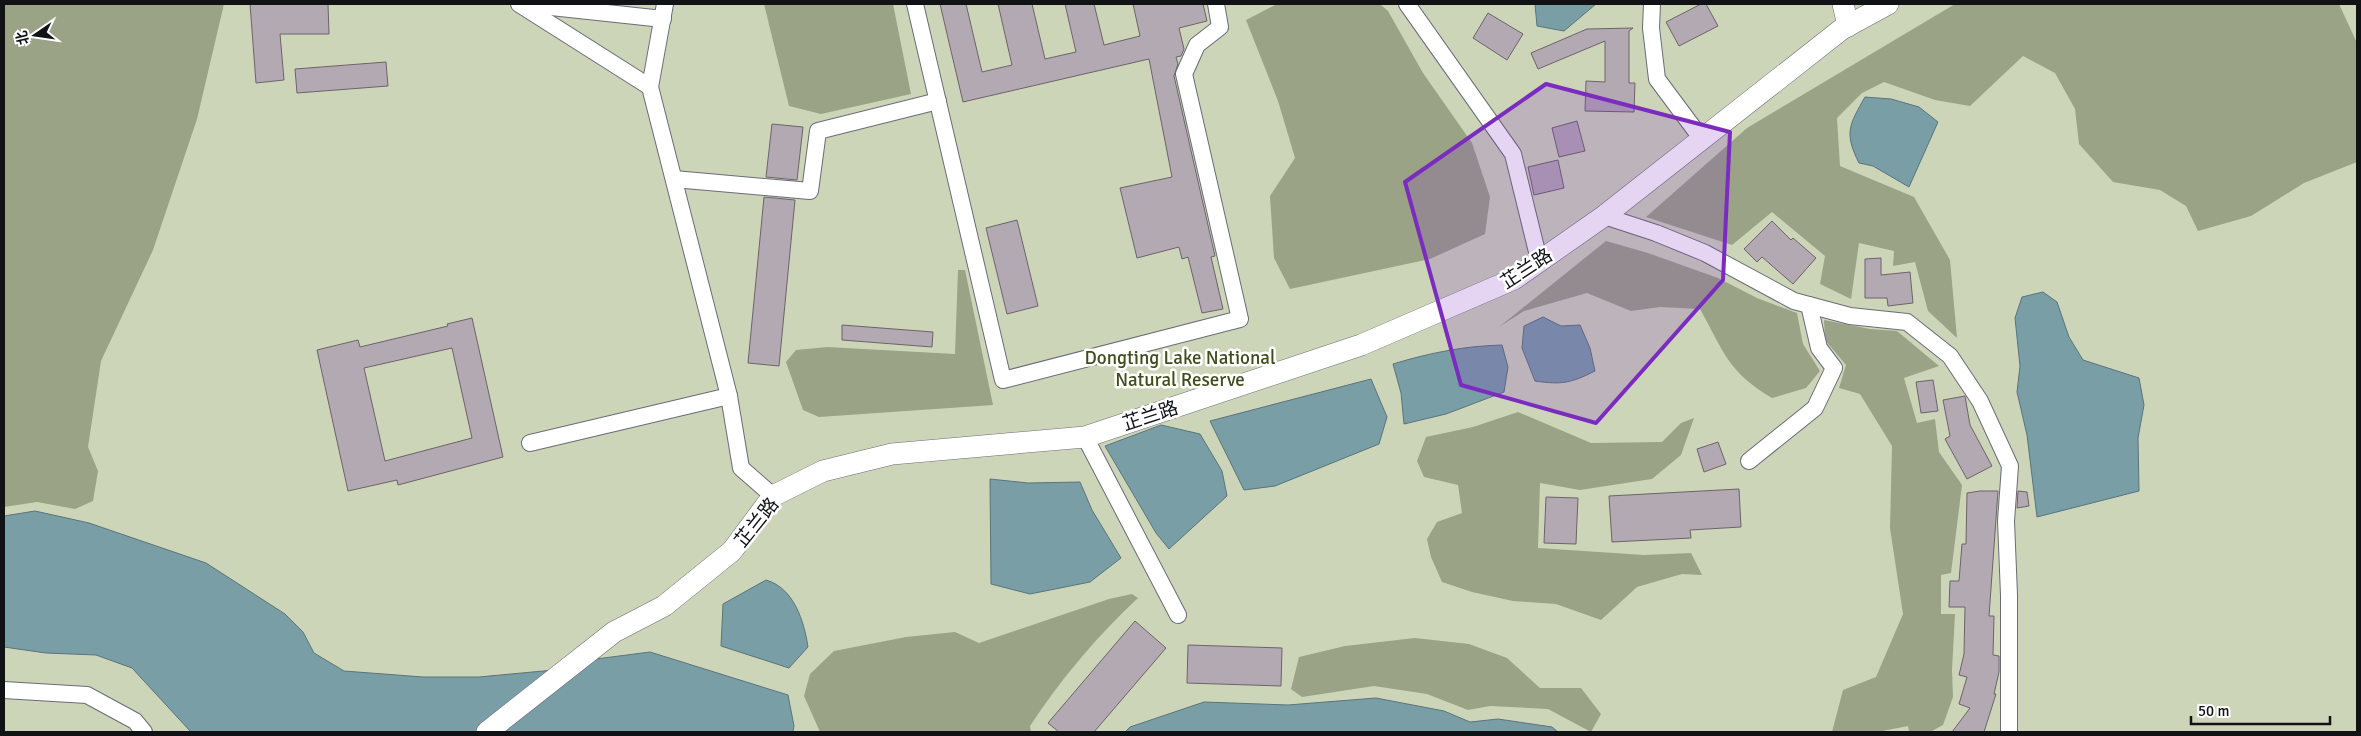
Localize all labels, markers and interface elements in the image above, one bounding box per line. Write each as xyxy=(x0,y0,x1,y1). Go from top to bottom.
north arrow xyxy=(10,10,60,60)
text: 北 xyxy=(13,29,33,47)
street label: 芷兰路 xyxy=(1496,243,1557,294)
park label: Dongting Lake National Natural Reserve xyxy=(1084,346,1276,392)
street label: 芷兰路 xyxy=(1119,396,1181,436)
street label: 芷兰路 xyxy=(730,493,784,552)
scale bar xyxy=(2191,694,2330,726)
text: 50 m xyxy=(2198,702,2229,720)

